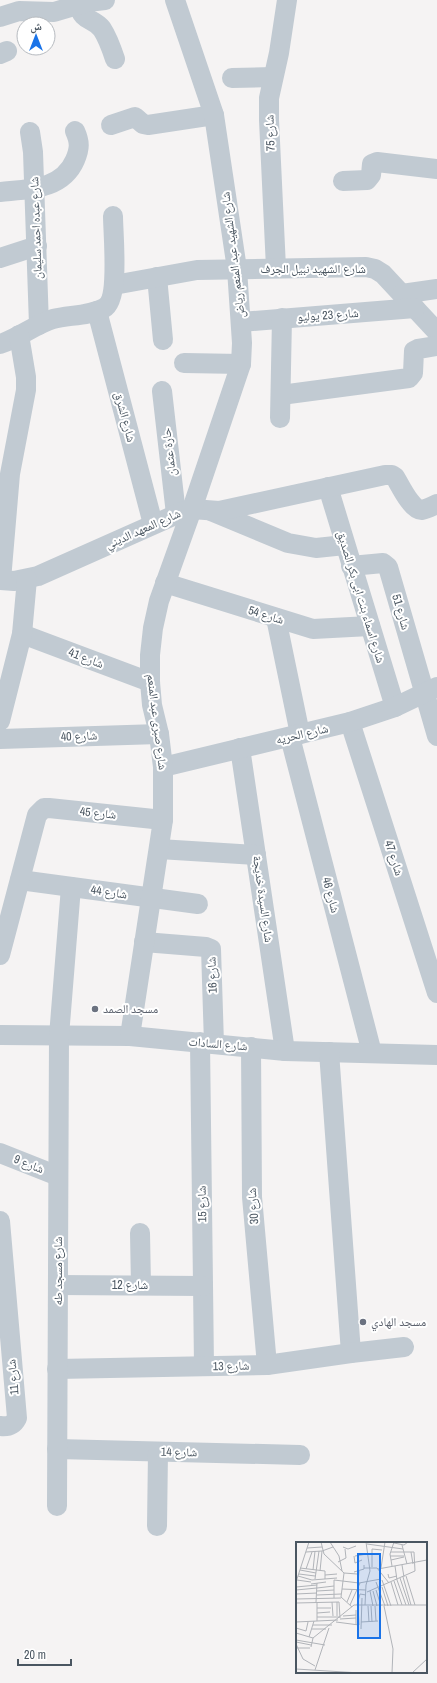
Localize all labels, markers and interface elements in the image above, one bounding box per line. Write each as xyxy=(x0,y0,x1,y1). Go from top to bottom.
north arrow xyxy=(16,16,56,56)
text: ش xyxy=(30,19,42,34)
street label: شارع 75 xyxy=(261,114,279,152)
street label: شارع عبده احمد سليمان xyxy=(26,176,46,279)
street label: شارع الشهيد عبد المنعم رياض xyxy=(217,191,249,319)
street label: شارع الشهيد نبيل الجرف xyxy=(260,261,366,277)
street label: شارع 23 يوليو xyxy=(297,305,359,325)
street label: شارع الشرق xyxy=(111,390,139,444)
street label: حارة عثمان xyxy=(158,427,180,477)
street label: شارع المعهد الديني xyxy=(103,505,184,555)
street label: شارع اسماء بنت ابى بكر الصديق xyxy=(333,529,389,665)
street label: شارع 51 xyxy=(388,592,414,632)
street label: شارع 54 xyxy=(246,602,286,628)
street label: شارع 41 xyxy=(66,644,106,672)
street label: شارع صبرى عبد المنعم xyxy=(143,673,171,771)
street label: شارع الحريه xyxy=(274,720,330,748)
street label: شارع 40 xyxy=(60,727,98,745)
street label: شارع 45 xyxy=(79,803,117,823)
street label: شارع 47 xyxy=(381,838,407,878)
street label: شارع السيدة خديجة xyxy=(249,855,277,943)
street label: شارع 46 xyxy=(319,875,343,915)
street label: شارع 44 xyxy=(90,882,128,902)
street label: شارع 16 xyxy=(203,956,221,994)
place label: مسجد الصمد xyxy=(103,1001,158,1017)
marker: مسجد الصمد xyxy=(90,1004,100,1014)
street label: شارع السادات xyxy=(188,1033,248,1055)
street label: شارع 9 xyxy=(12,1151,46,1177)
street label: شارع 15 xyxy=(194,1186,210,1222)
street label: شارع 30 xyxy=(244,1187,262,1225)
street label: شارع مسجد طه xyxy=(50,1237,66,1305)
street label: شارع 12 xyxy=(112,1277,148,1293)
place label: مسجد الهادي xyxy=(371,1314,426,1332)
marker: مسجد الهادي xyxy=(358,1317,368,1327)
street label: شارع 11 xyxy=(3,1358,23,1396)
street label: شارع 13 xyxy=(213,1358,249,1374)
street label: شارع 14 xyxy=(161,1444,197,1460)
inset map xyxy=(296,1542,427,1673)
scale bar xyxy=(18,1641,71,1667)
text: 20 m xyxy=(24,1647,46,1663)

